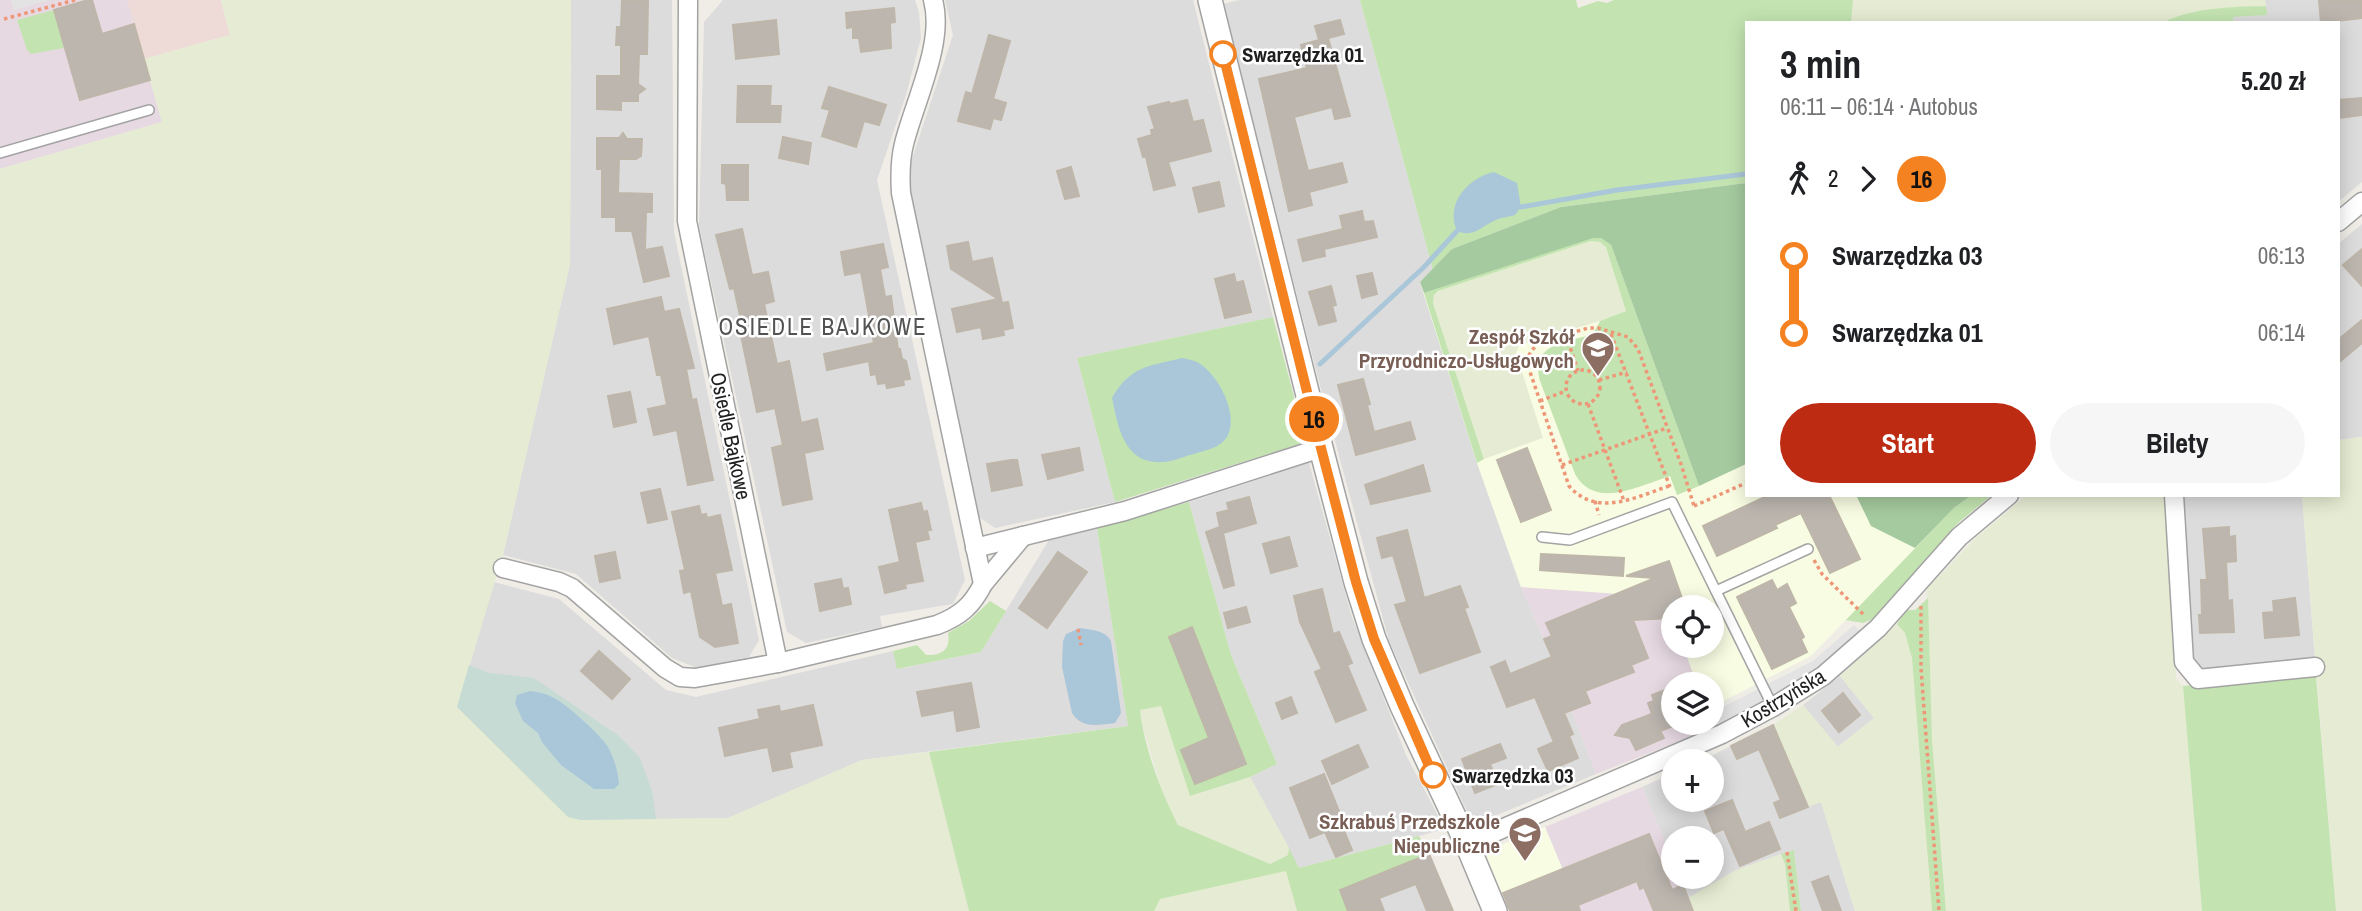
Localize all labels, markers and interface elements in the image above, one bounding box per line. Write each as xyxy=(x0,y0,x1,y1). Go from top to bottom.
text: 3 min xyxy=(1780,39,1861,90)
place label: Swarzędzka 01 xyxy=(1242,40,1364,69)
marker: Swarzędzka 01 xyxy=(1210,41,1236,67)
text: 5.20 zł xyxy=(2241,63,2305,98)
text: 06:11 – 06:14 · Autobus xyxy=(1780,91,1978,122)
icon: walk xyxy=(1780,160,1818,198)
icon: forward xyxy=(1849,160,1887,198)
text: 2 xyxy=(1828,163,1839,194)
text: 16 xyxy=(1911,163,1932,195)
text: Swarzędzka 03 xyxy=(1832,238,1983,273)
text: 06:13 xyxy=(2258,240,2305,271)
district label: OSIEDLE BAJKOWE xyxy=(718,311,928,342)
text: Swarzędzka 01 xyxy=(1832,315,1983,350)
text: 06:14 xyxy=(2258,317,2305,348)
place label: Zespół Szkół Przyrodniczo-Usługowych xyxy=(1359,322,1575,375)
school or university icon: Zespół Szkół Przyrodniczo-Usługowych xyxy=(1579,329,1617,378)
street label: Osiedle Bajkowe xyxy=(703,370,759,502)
line badge: 16 xyxy=(1282,396,1346,442)
text: 16 xyxy=(1303,403,1325,435)
button: Start xyxy=(1780,403,2036,483)
button: Bilety xyxy=(2050,403,2305,483)
map controls xyxy=(1661,595,1724,889)
button: locate xyxy=(1661,595,1724,658)
street label: Kostrzyńska xyxy=(1735,661,1831,735)
button: layers xyxy=(1661,672,1724,735)
button: + xyxy=(1661,749,1724,812)
place label: Swarzędzka 03 xyxy=(1452,761,1574,790)
marker: Swarzędzka 03 xyxy=(1420,762,1446,788)
place label: Szkrabuś Przedszkole Niepubliczne xyxy=(1319,807,1500,860)
school or university icon: Szkrabuś Przedszkole Niepubliczne xyxy=(1506,814,1544,863)
button: − xyxy=(1661,826,1724,889)

